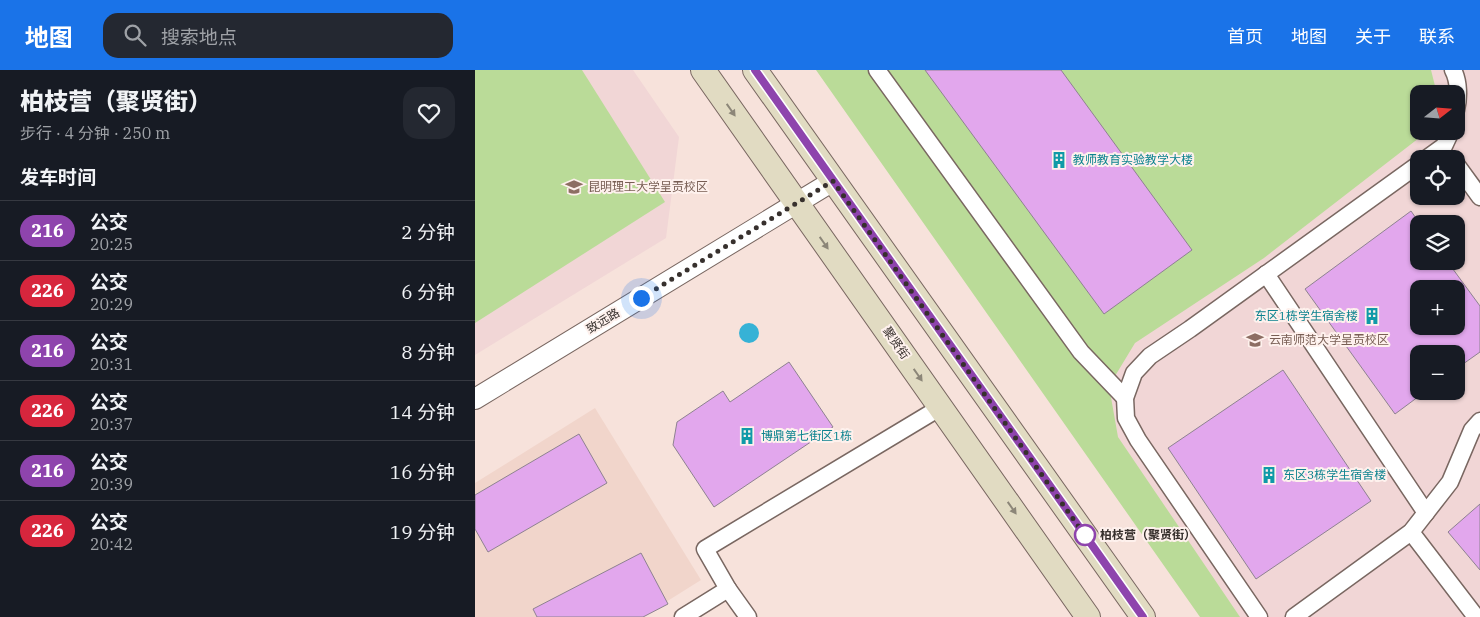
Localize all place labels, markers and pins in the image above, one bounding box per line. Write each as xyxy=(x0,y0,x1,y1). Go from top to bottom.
building icon: 教师教育实验教学大楼 xyxy=(1049,150,1069,170)
place label: 教师教育实验教学大楼 xyxy=(1073,152,1193,167)
school or university icon: 昆明理工大学呈贡校区 xyxy=(564,177,584,197)
place label: 昆明理工大学呈贡校区 xyxy=(588,179,708,194)
building icon: 东区1栋学生宿舍楼 xyxy=(1362,306,1382,326)
place label: 东区1栋学生宿舍楼 xyxy=(1255,308,1358,323)
school or university icon: 云南师范大学呈贡校区 xyxy=(1245,330,1265,350)
place label: 云南师范大学呈贡校区 xyxy=(1269,332,1389,347)
building icon: 博鼎第七街区1栋 xyxy=(737,426,757,446)
place label: 博鼎第七街区1栋 xyxy=(761,428,852,443)
building icon: 东区3栋学生宿舍楼 xyxy=(1259,465,1279,485)
place label: 东区3栋学生宿舍楼 xyxy=(1283,467,1386,482)
marker: 柏枝营（聚贤街） xyxy=(1074,524,1096,546)
place label: 柏枝营（聚贤街） xyxy=(1100,527,1196,542)

